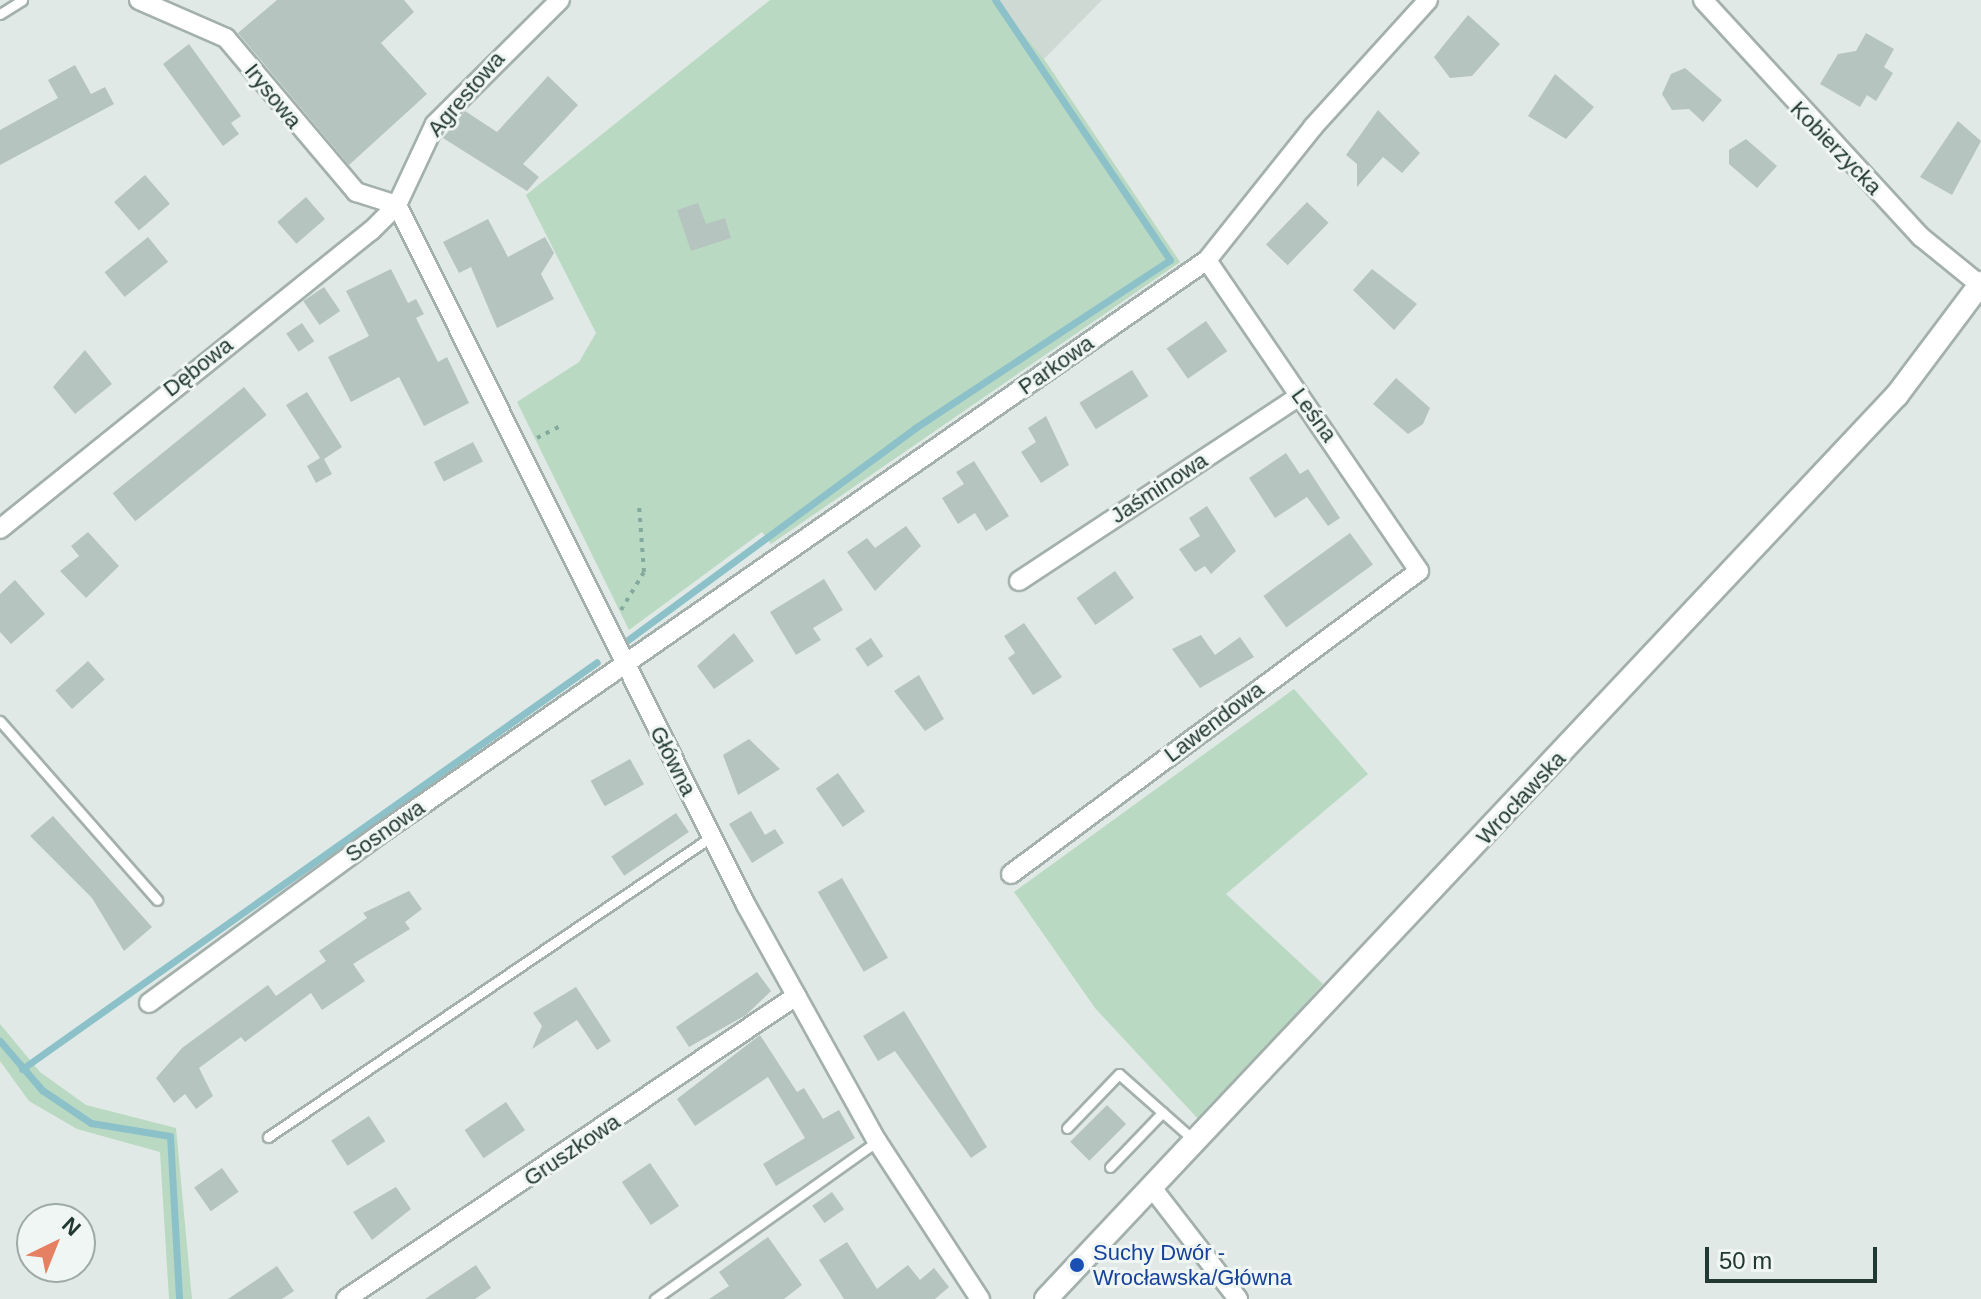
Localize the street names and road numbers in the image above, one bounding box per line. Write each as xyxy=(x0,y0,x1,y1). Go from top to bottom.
street label: Agrestowa xyxy=(422,46,510,142)
street label: Irysowa xyxy=(239,58,307,134)
street label: Kobierzycka xyxy=(1785,96,1887,200)
street label: Parkowa xyxy=(1013,330,1099,400)
street label: Dębowa xyxy=(158,332,238,402)
street label: Leśna xyxy=(1286,383,1342,447)
street label: Jaśminowa xyxy=(1106,447,1212,529)
street label: Lawendowa xyxy=(1159,676,1269,768)
street label: Główna xyxy=(644,722,702,800)
street label: Wrocławska xyxy=(1471,746,1571,850)
street label: Sosnowa xyxy=(340,794,430,868)
street label: Gruszkowa xyxy=(519,1108,625,1192)

